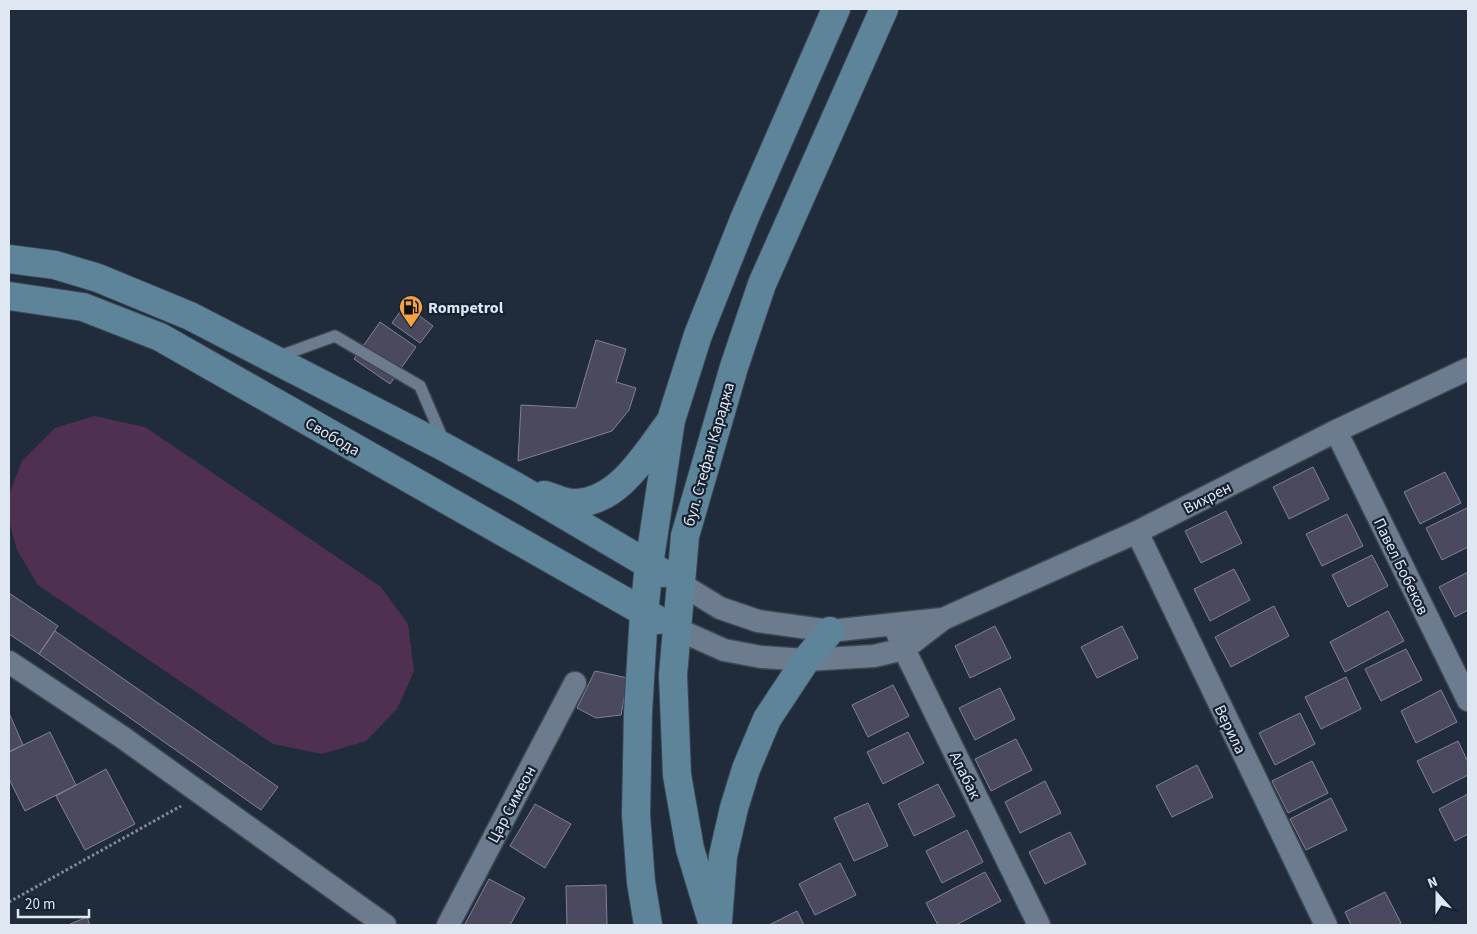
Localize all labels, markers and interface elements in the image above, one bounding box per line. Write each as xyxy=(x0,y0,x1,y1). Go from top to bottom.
fuel station icon: Rompetrol xyxy=(398,294,424,328)
place label: Rompetrol xyxy=(428,297,504,319)
street label: бул. Стефан Караджа xyxy=(678,380,740,529)
street label: Свобода xyxy=(301,412,364,461)
street label: Вихрен xyxy=(1180,476,1235,519)
street label: Павел Бобеков xyxy=(1368,514,1434,619)
street label: Верила xyxy=(1209,701,1251,758)
street label: Алабак xyxy=(944,748,986,803)
street label: Цар Симеон xyxy=(482,762,541,847)
north arrow xyxy=(1412,869,1462,919)
text: N xyxy=(1425,872,1441,894)
scale bar xyxy=(18,886,89,918)
text: 20 m xyxy=(25,894,55,915)

